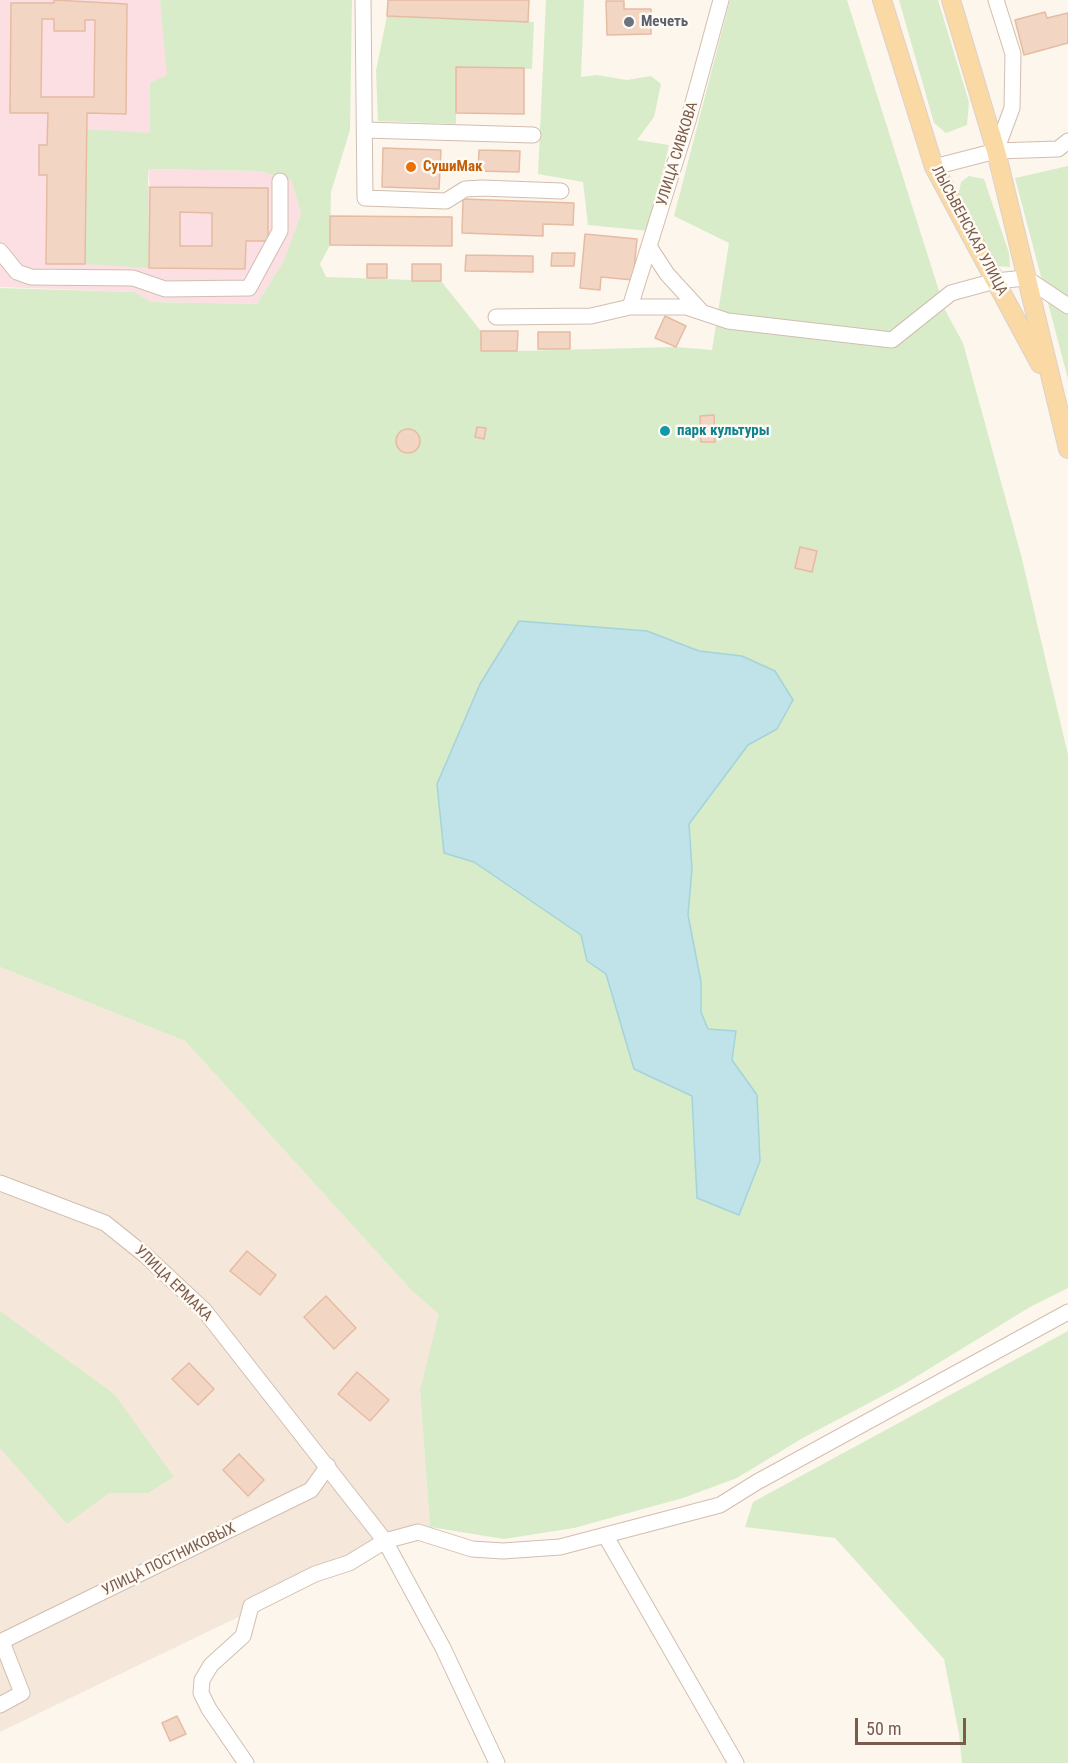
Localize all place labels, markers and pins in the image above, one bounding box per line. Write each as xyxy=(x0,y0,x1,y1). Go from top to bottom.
place label: Мечеть xyxy=(641,13,688,31)
marker: Мечеть xyxy=(622,15,636,29)
place label: СушиМак xyxy=(423,158,483,176)
marker: СушиМак xyxy=(404,160,418,174)
place label: парк культуры xyxy=(677,422,770,440)
marker: парк культуры xyxy=(658,424,672,438)

